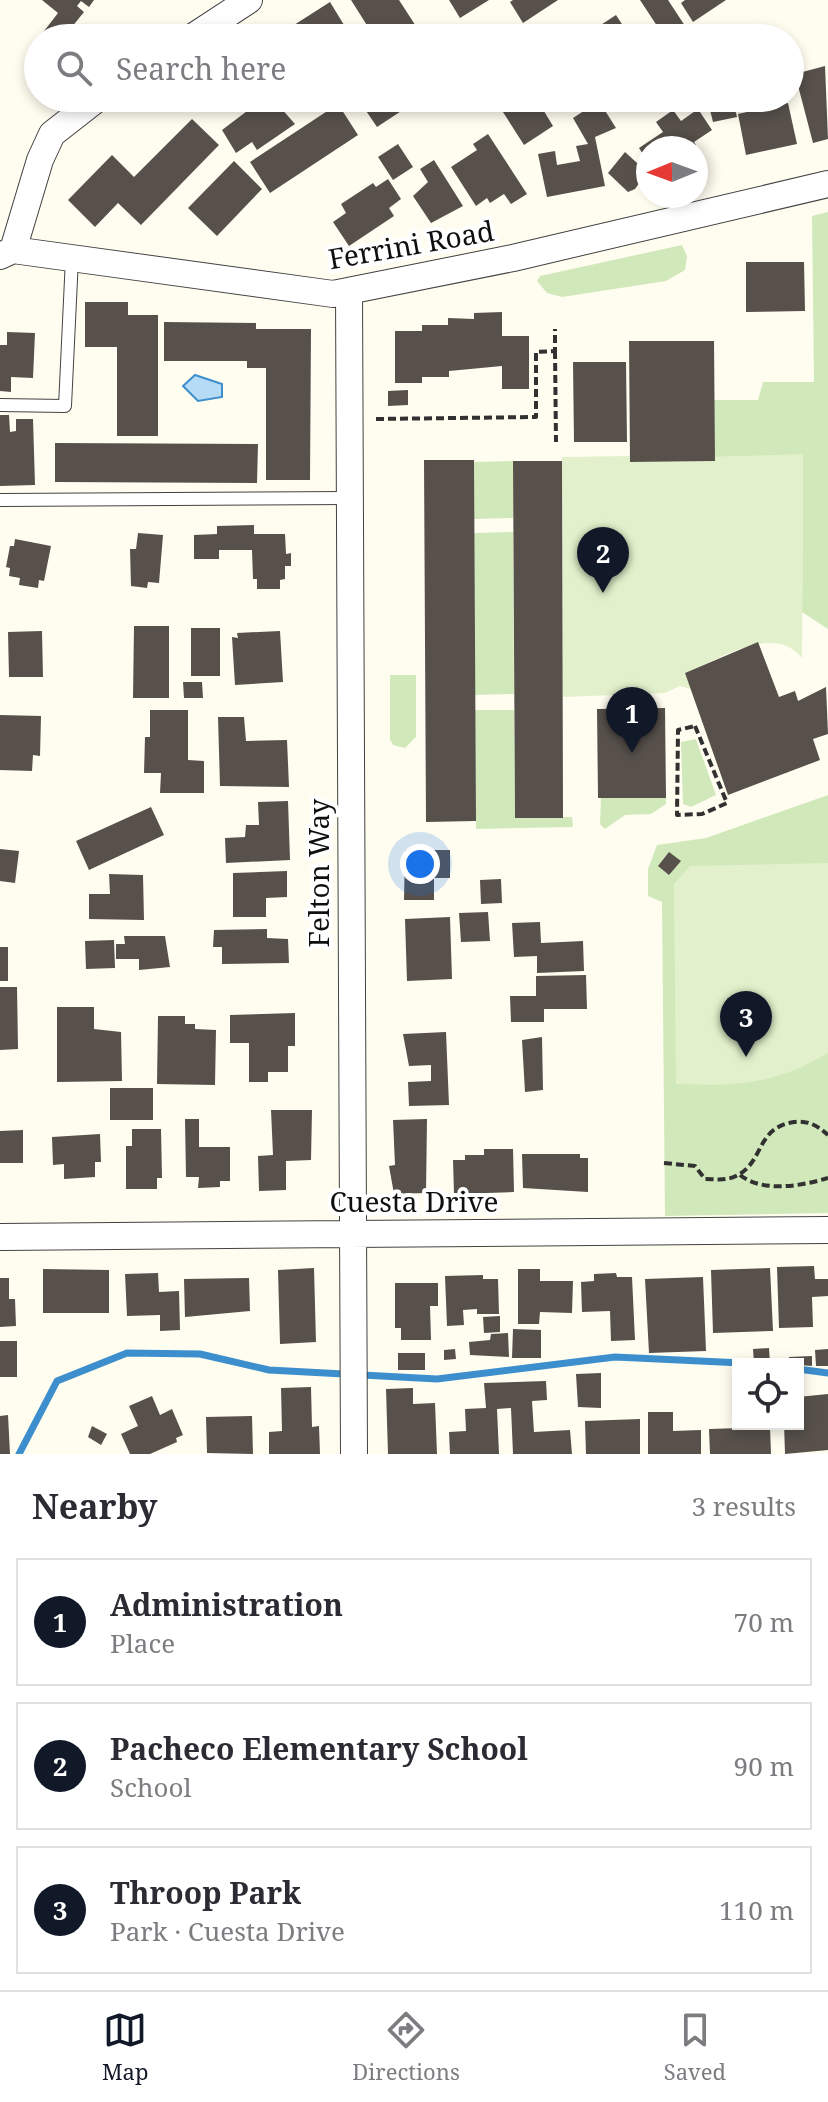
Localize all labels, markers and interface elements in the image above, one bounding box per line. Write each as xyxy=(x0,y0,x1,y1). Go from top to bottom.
search box xyxy=(24,24,804,112)
icon: search xyxy=(52,46,96,90)
text: Search here xyxy=(116,48,286,89)
north arrow xyxy=(636,136,708,208)
street label: Ferrini Road xyxy=(325,211,497,277)
pin: 2 xyxy=(577,527,629,593)
pin: 1 xyxy=(606,687,658,753)
street label: Felton Way xyxy=(299,798,337,947)
your location xyxy=(400,844,440,884)
pin: 3 xyxy=(720,991,772,1057)
street label: Cuesta Drive xyxy=(329,1182,499,1220)
map controls xyxy=(732,1358,804,1430)
button: locate xyxy=(732,1358,804,1430)
text: Nearby xyxy=(32,1483,158,1529)
text: 3 results xyxy=(691,1488,796,1524)
text: Administration xyxy=(110,1584,343,1625)
text: 1 xyxy=(53,1604,67,1640)
text: 70 m xyxy=(734,1604,794,1640)
text: Place xyxy=(110,1625,175,1661)
text: Pacheco Elementary School xyxy=(110,1728,528,1769)
text: 2 xyxy=(53,1748,67,1784)
text: 90 m xyxy=(734,1748,794,1784)
text: School xyxy=(110,1769,192,1805)
text: Throop Park xyxy=(110,1872,301,1913)
text: 3 xyxy=(53,1892,67,1928)
text: 110 m xyxy=(719,1892,794,1928)
text: Park · Cuesta Drive xyxy=(110,1913,345,1949)
tab: Map xyxy=(102,2008,148,2086)
tab: Directions xyxy=(352,2008,460,2086)
tab: Saved xyxy=(664,2008,726,2086)

